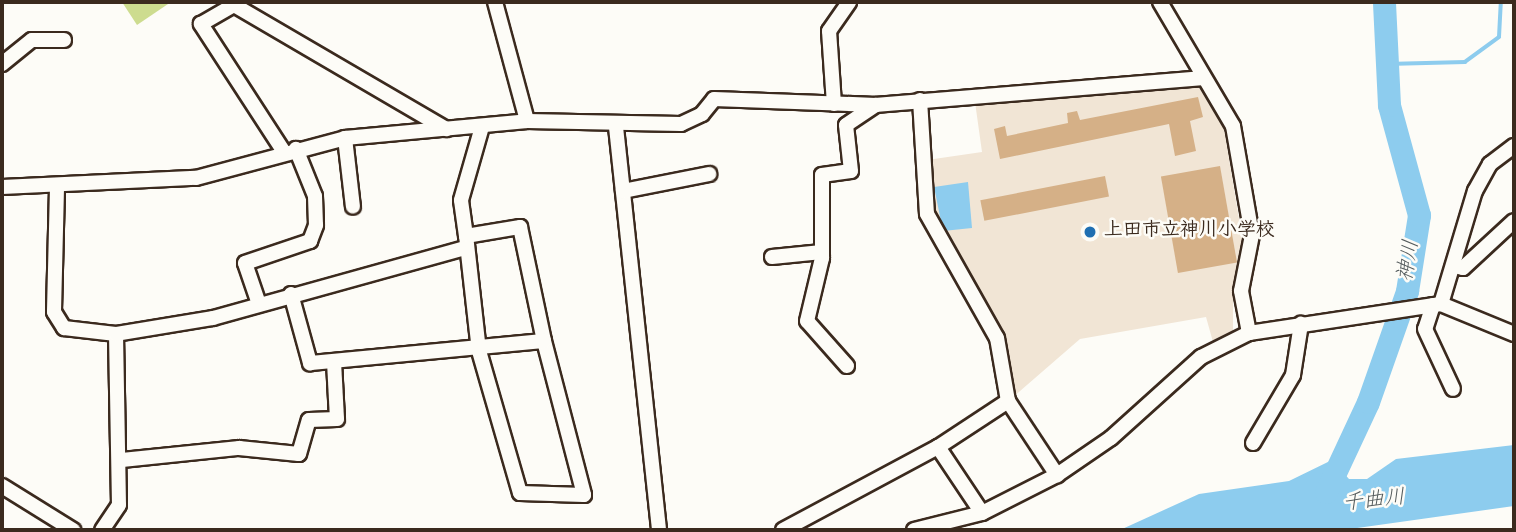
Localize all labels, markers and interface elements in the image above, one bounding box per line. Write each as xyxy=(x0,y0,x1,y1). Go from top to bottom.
place label: 上田市立神川小学校 xyxy=(1104,221,1275,243)
marker: 上田市立神川小学校 xyxy=(1082,224,1098,240)
water label: 神川 xyxy=(1395,238,1427,284)
water label: 千曲川 xyxy=(1341,487,1407,519)

